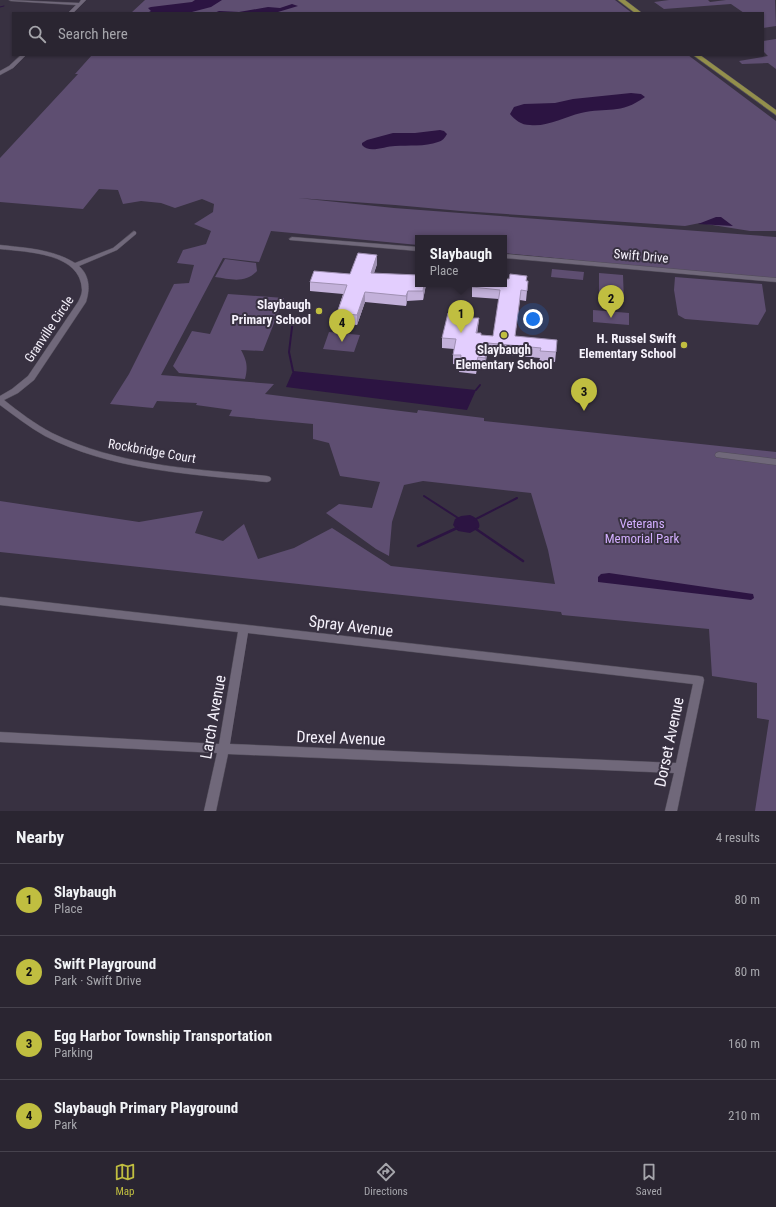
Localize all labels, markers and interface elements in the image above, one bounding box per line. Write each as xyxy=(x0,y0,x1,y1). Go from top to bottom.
search box xyxy=(12,12,764,56)
icon: search xyxy=(26,23,48,45)
text: Search here xyxy=(58,25,128,43)
popup xyxy=(415,235,507,287)
text: Slaybaugh xyxy=(430,245,492,263)
street label: Swift Drive xyxy=(613,246,669,266)
text: Place xyxy=(430,263,458,278)
pin: 2 xyxy=(598,285,624,318)
street label: Granville Circle xyxy=(21,293,77,365)
place label: Slaybaugh Primary School xyxy=(231,297,311,327)
pin: 1 xyxy=(448,300,474,333)
marker: Slaybaugh Primary School xyxy=(314,306,324,316)
pin: 4 xyxy=(329,309,355,342)
your location xyxy=(523,309,543,329)
marker: Slaybaugh Elementary School xyxy=(499,330,509,340)
place label: H. Russel Swift Elementary School xyxy=(579,331,676,361)
marker: H. Russel Swift Elementary School xyxy=(679,340,689,350)
place label: Slaybaugh Elementary School xyxy=(455,342,553,372)
pin: 3 xyxy=(571,378,597,411)
street label: Rockbridge Court xyxy=(107,436,197,466)
park label: Veterans Memorial Park xyxy=(605,516,679,546)
street label: Spray Avenue xyxy=(308,611,394,641)
street label: Larch Avenue xyxy=(196,674,230,760)
street label: Dorset Avenue xyxy=(650,695,688,789)
street label: Drexel Avenue xyxy=(296,727,386,749)
text: Nearby xyxy=(16,827,64,847)
text: 4 results xyxy=(716,830,760,845)
text: Slaybaugh xyxy=(54,883,116,901)
text: 1 xyxy=(26,892,32,907)
text: 80 m xyxy=(734,892,760,907)
text: Place xyxy=(54,901,83,916)
text: Swift Playground xyxy=(54,955,156,973)
text: 2 xyxy=(26,964,32,979)
text: 80 m xyxy=(734,964,760,979)
text: Park · Swift Drive xyxy=(54,973,141,988)
text: Egg Harbor Township Transportation xyxy=(54,1027,272,1045)
text: 3 xyxy=(26,1036,32,1051)
text: 160 m xyxy=(728,1036,760,1051)
text: Parking xyxy=(54,1045,93,1060)
text: Slaybaugh Primary Playground xyxy=(54,1099,238,1117)
text: 4 xyxy=(26,1108,32,1123)
text: 210 m xyxy=(728,1108,760,1123)
text: Park xyxy=(54,1117,77,1132)
tab: Map xyxy=(114,1161,136,1198)
tab: Directions xyxy=(364,1161,408,1198)
tab: Saved xyxy=(636,1161,662,1198)

